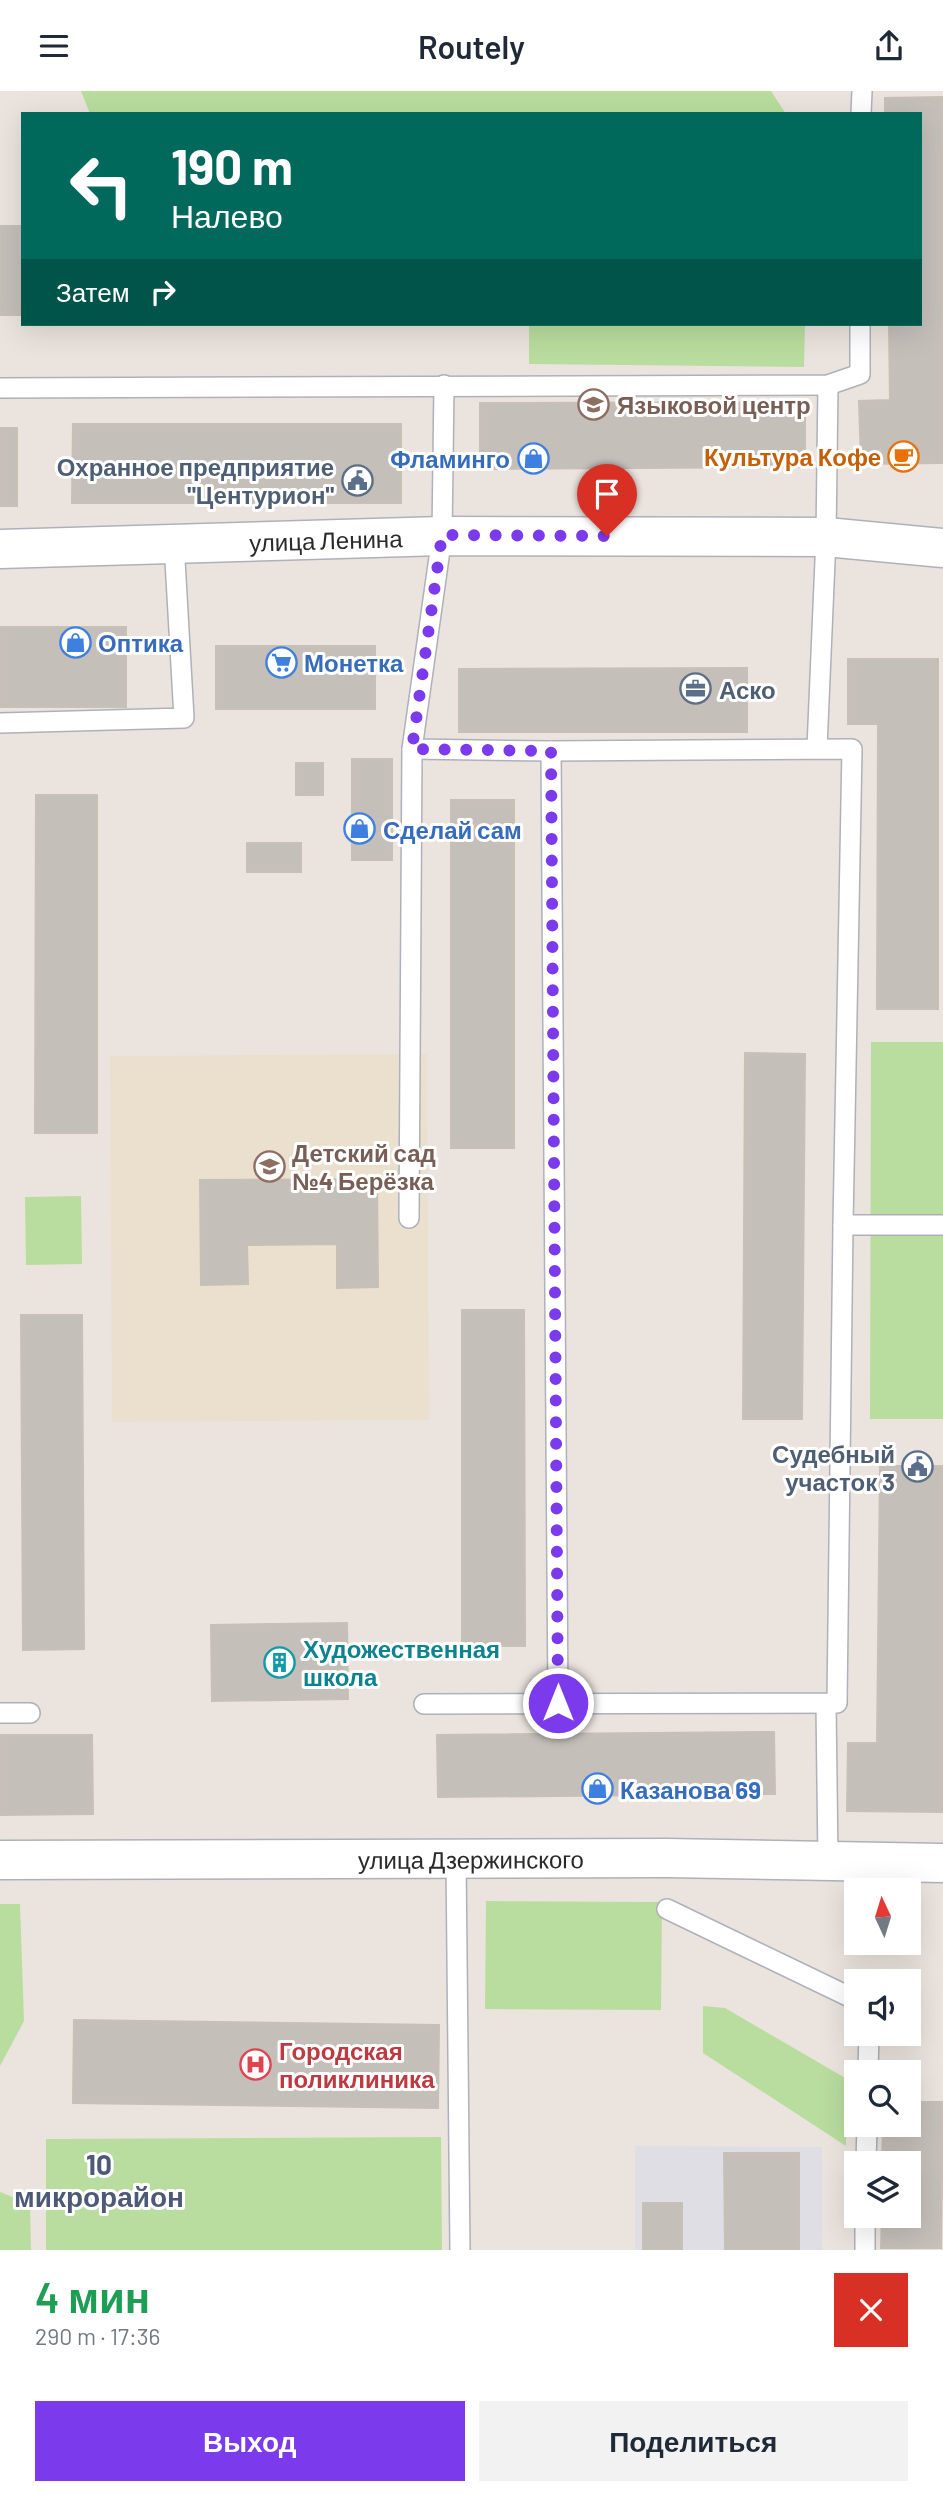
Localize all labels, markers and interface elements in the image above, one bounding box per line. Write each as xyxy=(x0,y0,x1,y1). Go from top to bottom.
icon: menu xyxy=(35,27,73,65)
text: Routely xyxy=(418,27,525,65)
icon: share xyxy=(870,27,908,65)
text: 190 m xyxy=(171,136,293,195)
icon: left xyxy=(56,140,147,231)
text: Налево xyxy=(171,196,283,234)
icon: right xyxy=(144,273,182,311)
text: Затем xyxy=(56,276,130,307)
school or university icon: Языковой центр xyxy=(577,387,611,421)
place label: Языковой центр xyxy=(617,390,811,419)
cafe icon: Культура Кофе xyxy=(887,439,921,473)
shop icon: Фламинго xyxy=(516,441,550,475)
place label: Культура Кофе xyxy=(704,442,881,471)
place label: Фламинго xyxy=(390,444,510,473)
place label: Охранное предприятие "Центурион" xyxy=(57,452,334,509)
public building icon: Охранное предприятие "Центурион" xyxy=(340,463,374,497)
pin xyxy=(577,464,637,536)
icon: arrive xyxy=(588,475,626,513)
street label: улица Ленина xyxy=(249,523,404,556)
shop icon: Оптика xyxy=(58,625,92,659)
place label: Оптика xyxy=(98,628,184,657)
supermarket icon: Монетка xyxy=(264,645,298,679)
place label: Монетка xyxy=(304,648,404,677)
office icon: Аско xyxy=(679,672,713,706)
place label: Аско xyxy=(719,675,776,704)
shop icon: Сделай сам xyxy=(343,812,377,846)
place label: Сделай сам xyxy=(383,815,522,844)
place label: Детский сад №4 Берёзка xyxy=(292,1138,436,1195)
school or university icon: Детский сад №4 Берёзка xyxy=(252,1149,286,1183)
place label: Судебный участок 3 xyxy=(772,1439,895,1496)
public building icon: Судебный участок 3 xyxy=(901,1450,935,1484)
place label: Художественная школа xyxy=(303,1634,500,1691)
building icon: Художественная школа xyxy=(263,1645,297,1679)
position arrow xyxy=(521,1666,595,1740)
shop icon: Казанова 69 xyxy=(580,1772,614,1806)
place label: Казанова 69 xyxy=(620,1775,761,1804)
street label: улица Дзержинского xyxy=(358,1844,584,1873)
north arrow xyxy=(844,1878,920,1955)
map controls xyxy=(844,1878,921,2228)
button: sound xyxy=(844,1969,921,2046)
place label: Городская поликлиника xyxy=(279,2036,435,2093)
hospital icon: Городская поликлиника xyxy=(239,2047,273,2081)
button: search xyxy=(844,2060,921,2137)
district label: 10 микрорайон xyxy=(14,2147,184,2213)
button: layers xyxy=(844,2151,921,2228)
text: 4 мин xyxy=(35,2271,150,2321)
button: close xyxy=(834,2273,908,2347)
text: 290 m · 17:36 xyxy=(35,2322,160,2350)
button: Выход xyxy=(35,2401,465,2481)
button: Поделиться xyxy=(479,2401,908,2481)

